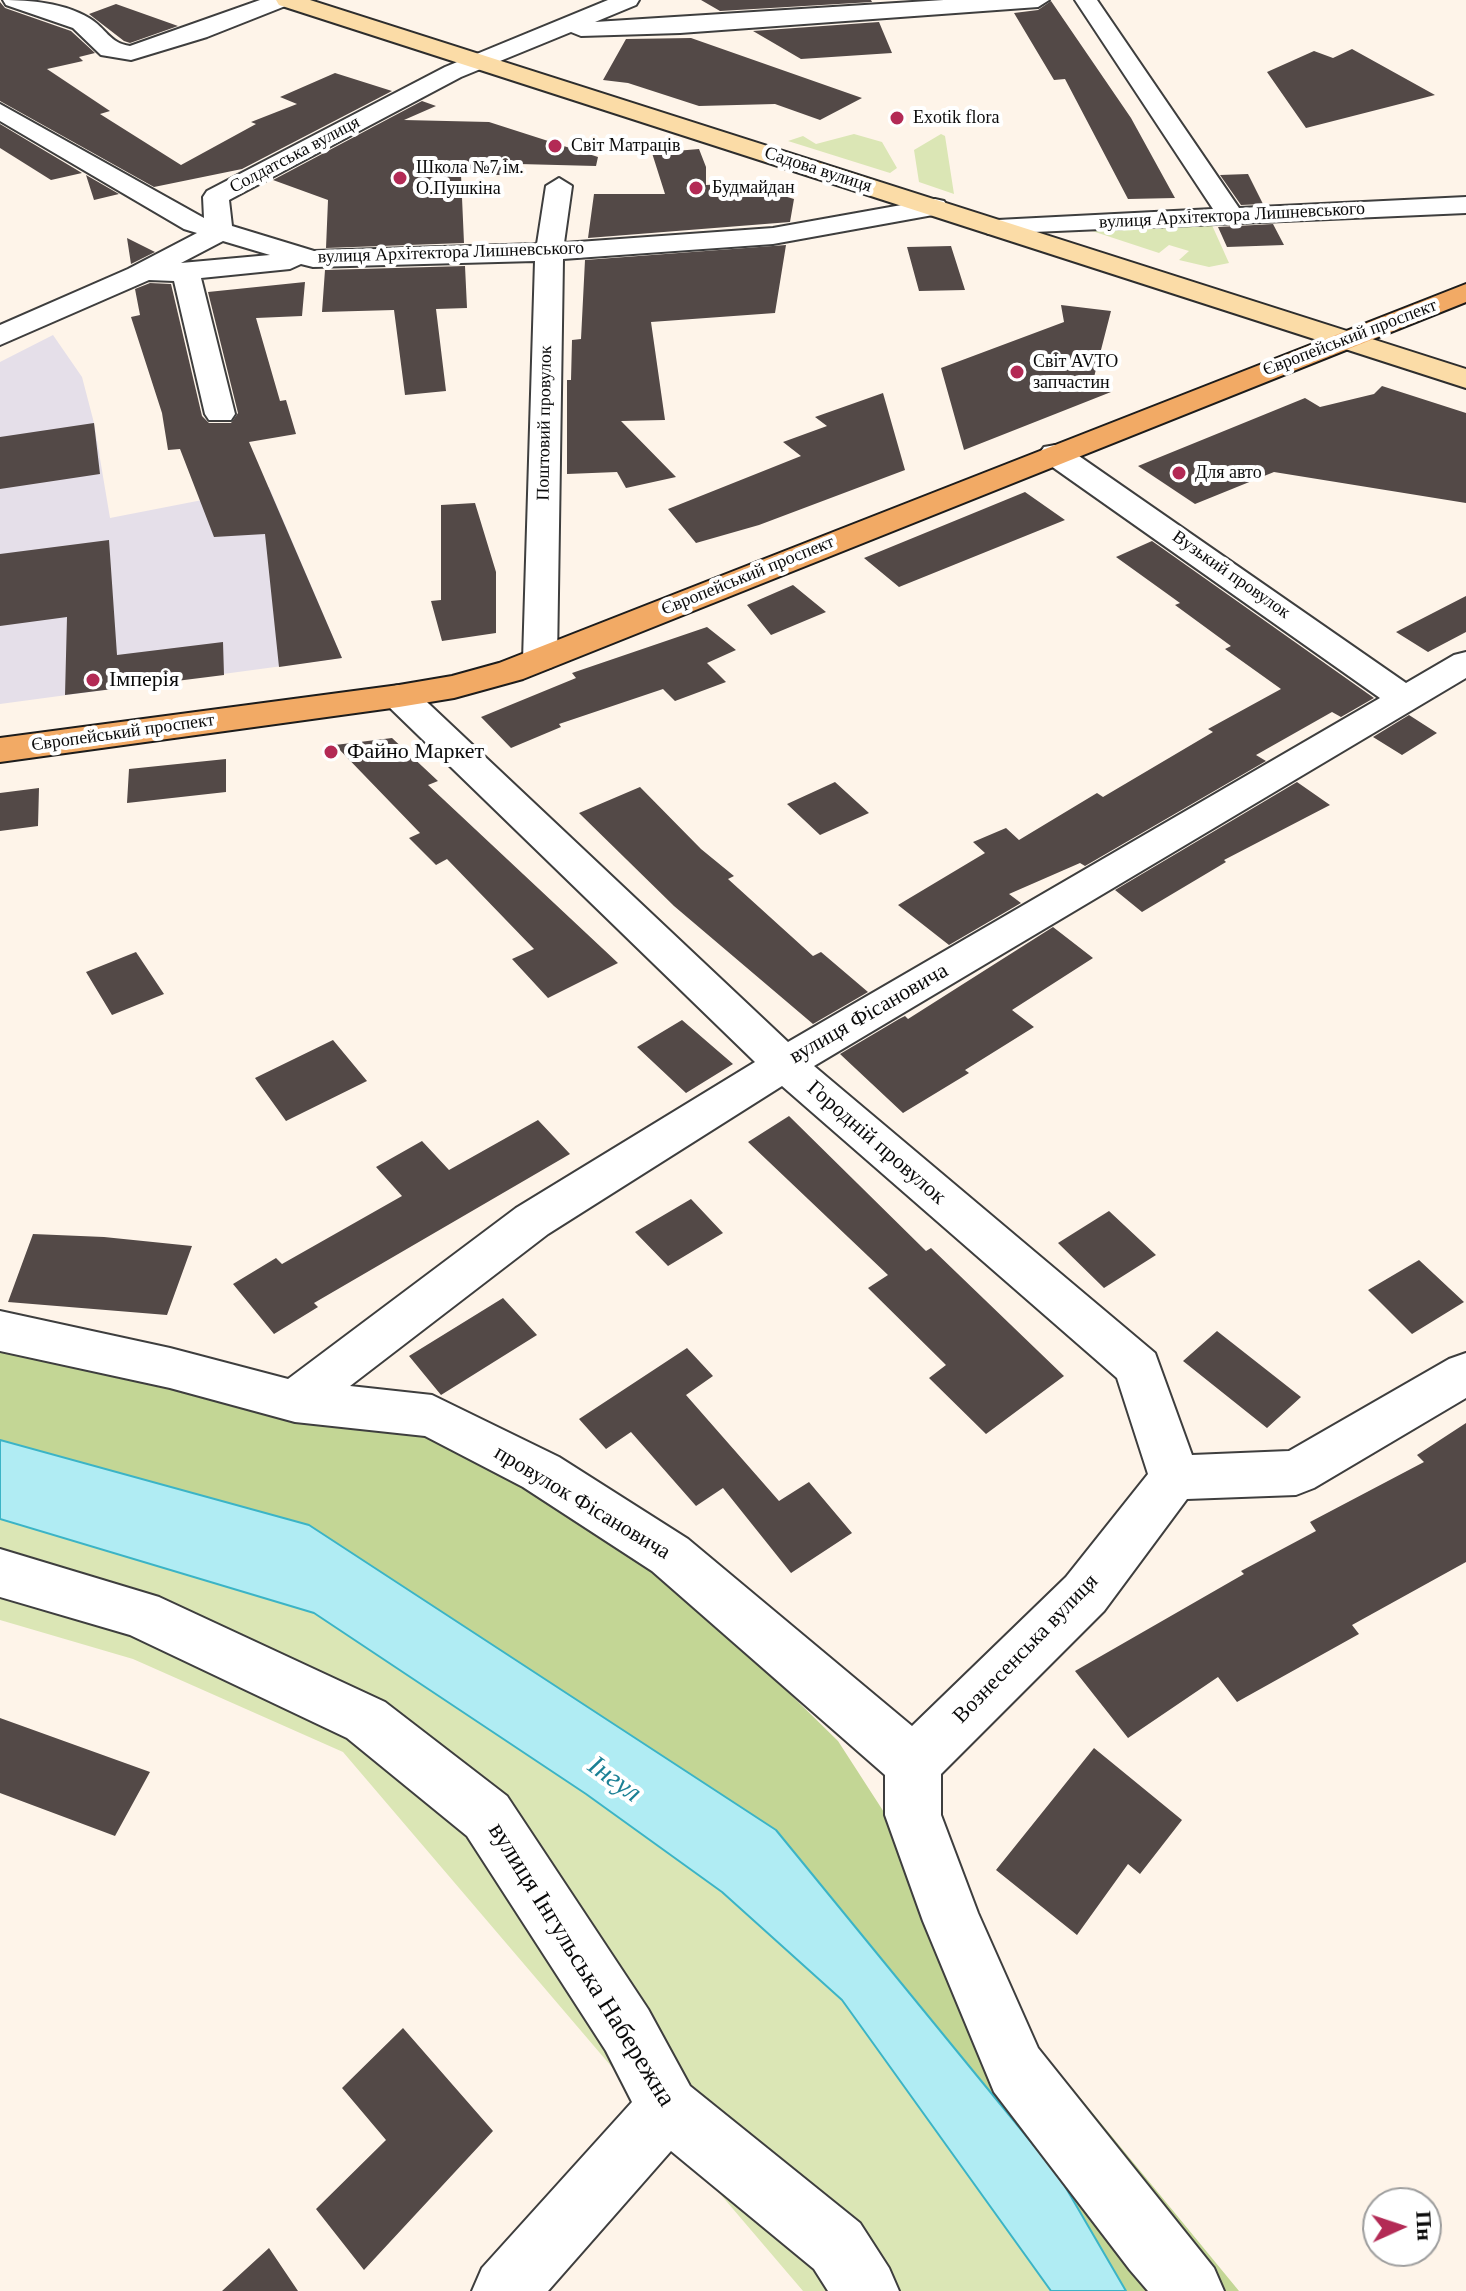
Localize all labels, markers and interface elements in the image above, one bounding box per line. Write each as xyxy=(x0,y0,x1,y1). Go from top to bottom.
place label: Exotik flora xyxy=(913,107,999,129)
marker: Exotik flora xyxy=(888,109,906,127)
street label: Солдатська вулиця xyxy=(226,112,364,198)
place label: Світ Матраців xyxy=(571,135,681,157)
marker: Світ Матраців xyxy=(546,137,564,155)
street label: Садова вулиця xyxy=(762,142,874,198)
place label: Школа №7 ім. О.Пушкіна xyxy=(416,157,524,200)
marker: Школа №7 ім. О.Пушкіна xyxy=(391,169,409,187)
place label: Будмайдан xyxy=(712,177,795,199)
marker: Будмайдан xyxy=(687,179,705,197)
street label: вулиця Архітектора Лишневського xyxy=(1098,198,1366,234)
street label: вулиця Архітектора Лишневського xyxy=(318,238,584,268)
street label: Європейський проспект xyxy=(1260,295,1440,381)
street label: Поштовий провулок xyxy=(533,345,557,501)
place label: Світ AVTO запчастин xyxy=(1033,351,1118,394)
marker: Світ AVTO запчастин xyxy=(1008,363,1026,381)
place label: Для авто xyxy=(1195,462,1262,484)
marker: Для авто xyxy=(1170,464,1188,482)
street label: Вузький провулок xyxy=(1168,526,1294,624)
street label: Європейський проспект xyxy=(658,531,838,621)
place label: Імперія xyxy=(109,667,179,693)
marker: Імперія xyxy=(84,671,102,689)
street label: Європейський проспект xyxy=(30,709,216,757)
place label: Файно Маркет xyxy=(347,739,484,765)
marker: Файно Маркет xyxy=(322,743,340,761)
street label: вулиця Фісановича xyxy=(785,958,953,1070)
street label: Городній провулок xyxy=(801,1075,951,1211)
street label: провулок Фісановича xyxy=(489,1440,675,1566)
street label: Вознесенська вулиця xyxy=(948,1569,1104,1729)
water label: Інгул xyxy=(581,1749,647,1811)
street label: вулиця Інгульська Набережна xyxy=(481,1817,681,2113)
north arrow xyxy=(1362,2187,1442,2267)
text: Пн xyxy=(1411,2210,1438,2241)

